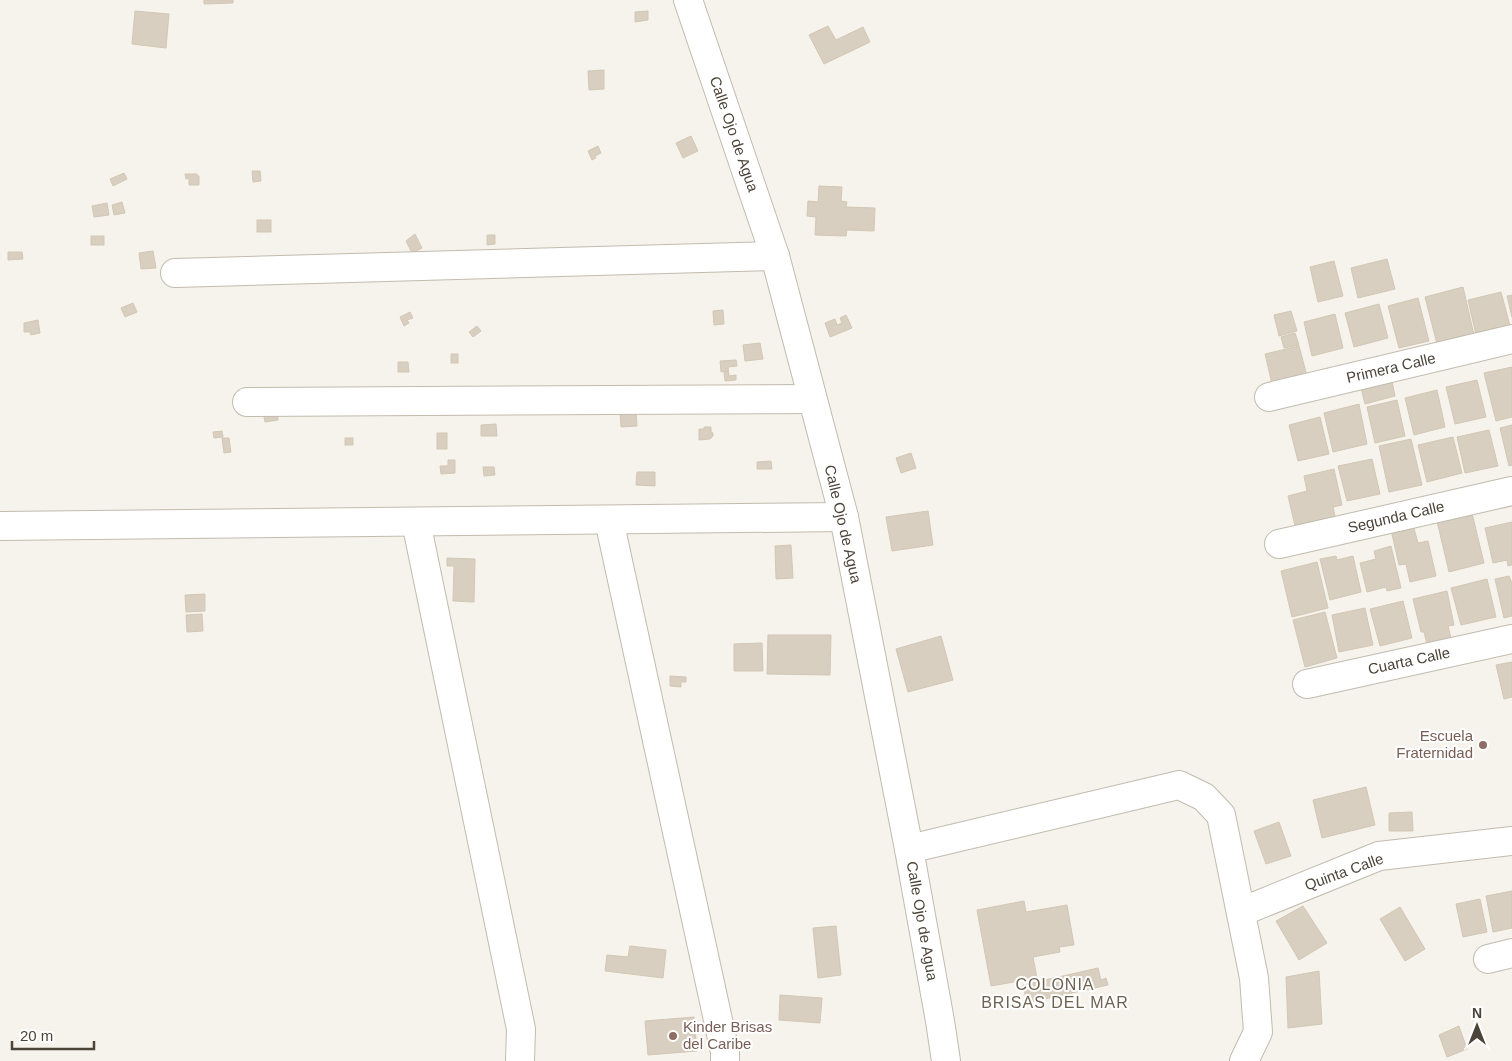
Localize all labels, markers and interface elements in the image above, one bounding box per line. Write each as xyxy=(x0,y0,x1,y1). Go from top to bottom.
street label: Calle Ojo de Agua xyxy=(707,74,762,194)
street label: Primera Calle xyxy=(1345,349,1437,386)
street label: Calle Ojo de Agua xyxy=(822,463,866,585)
street label: Segunda Calle xyxy=(1346,497,1446,536)
street label: Cuarta Calle xyxy=(1366,644,1451,677)
place label: Escuela Fraternidad xyxy=(1396,727,1474,761)
marker: Escuela Fraternidad xyxy=(1477,739,1489,751)
street label: Quinta Calle xyxy=(1302,849,1386,894)
street label: Calle Ojo de Agua xyxy=(904,860,941,983)
district label: COLONIA BRISAS DEL MAR xyxy=(981,976,1129,1011)
north arrow xyxy=(1452,1001,1502,1051)
text: N xyxy=(1472,1005,1482,1021)
scale bar xyxy=(12,1018,95,1050)
place label: Kinder Brisas del Caribe xyxy=(683,1018,772,1052)
text: 20 m xyxy=(20,1027,53,1044)
marker: Kinder Brisas del Caribe xyxy=(667,1030,679,1042)

